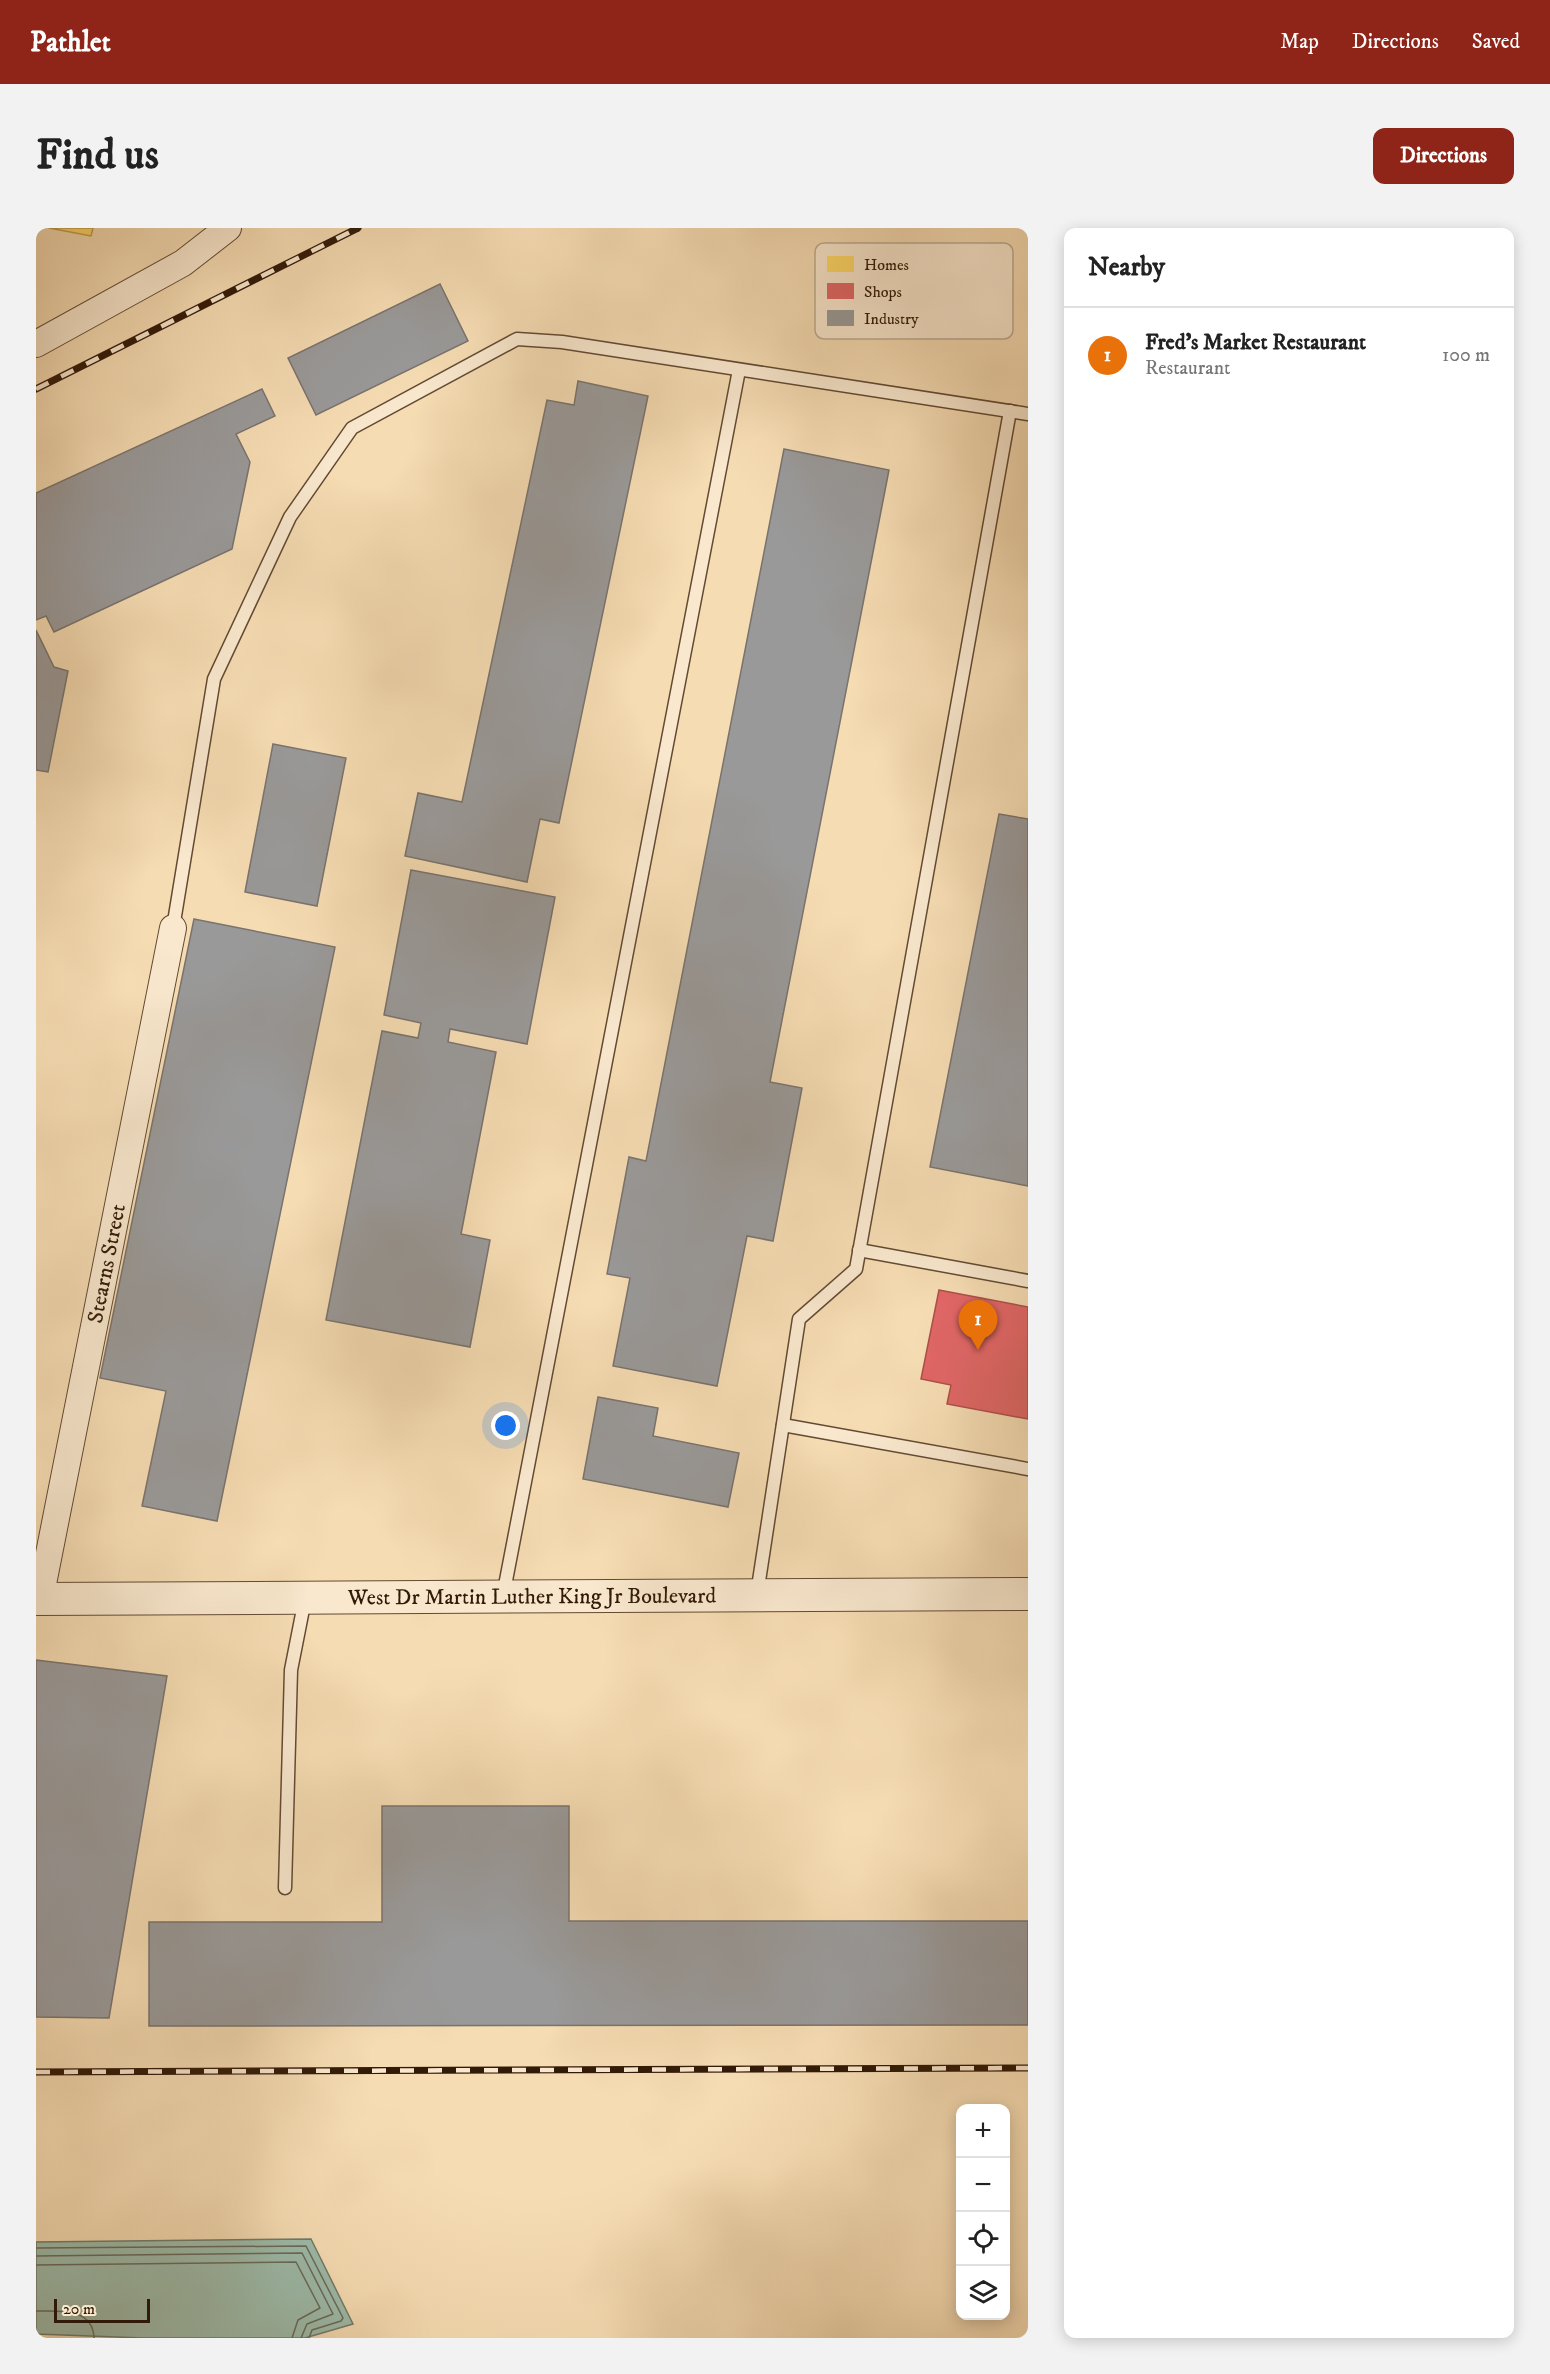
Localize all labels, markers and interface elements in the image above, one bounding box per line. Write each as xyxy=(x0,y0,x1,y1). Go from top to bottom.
text: Pathlet xyxy=(30,25,111,60)
text: Map xyxy=(1280,29,1319,55)
text: Directions xyxy=(1352,29,1439,55)
text: Saved xyxy=(1472,29,1520,55)
button: Directions xyxy=(1373,128,1514,184)
text: Find us xyxy=(36,130,159,182)
legend xyxy=(815,243,1013,339)
text: Nearby xyxy=(1088,251,1165,284)
text: Homes xyxy=(864,255,909,275)
text: Shops xyxy=(864,282,902,302)
text: Industry xyxy=(864,309,919,329)
text: Fred's Market Restaurant xyxy=(1145,329,1366,356)
text: 1 xyxy=(1104,343,1111,368)
text: 100 m xyxy=(1442,343,1490,368)
text: Restaurant xyxy=(1145,356,1230,381)
street label: Stearns Street xyxy=(82,1202,131,1325)
pin: 1 xyxy=(958,1300,998,1350)
your location xyxy=(491,1411,520,1440)
street label: West Dr Martin Luther King Jr Boulevard xyxy=(347,1582,716,1611)
map controls xyxy=(956,2104,1010,2320)
button: + xyxy=(956,2104,1010,2158)
button: − xyxy=(956,2158,1010,2212)
button: locate xyxy=(956,2212,1010,2266)
button: layers xyxy=(956,2266,1010,2320)
scale bar xyxy=(54,2296,150,2324)
text: 20 m xyxy=(63,2299,95,2319)

